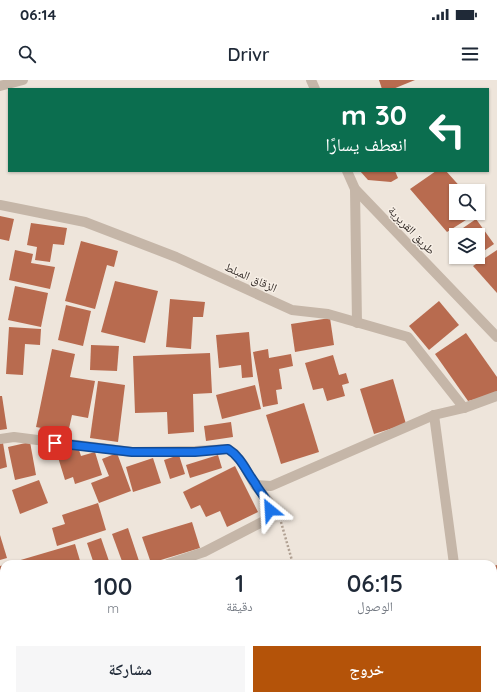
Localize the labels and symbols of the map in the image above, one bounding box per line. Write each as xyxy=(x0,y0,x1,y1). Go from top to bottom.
street label: طريق القريرية xyxy=(385,203,439,257)
street label: الزقاق المبلط xyxy=(222,259,280,296)
pin xyxy=(38,426,72,460)
position arrow xyxy=(249,489,291,531)

